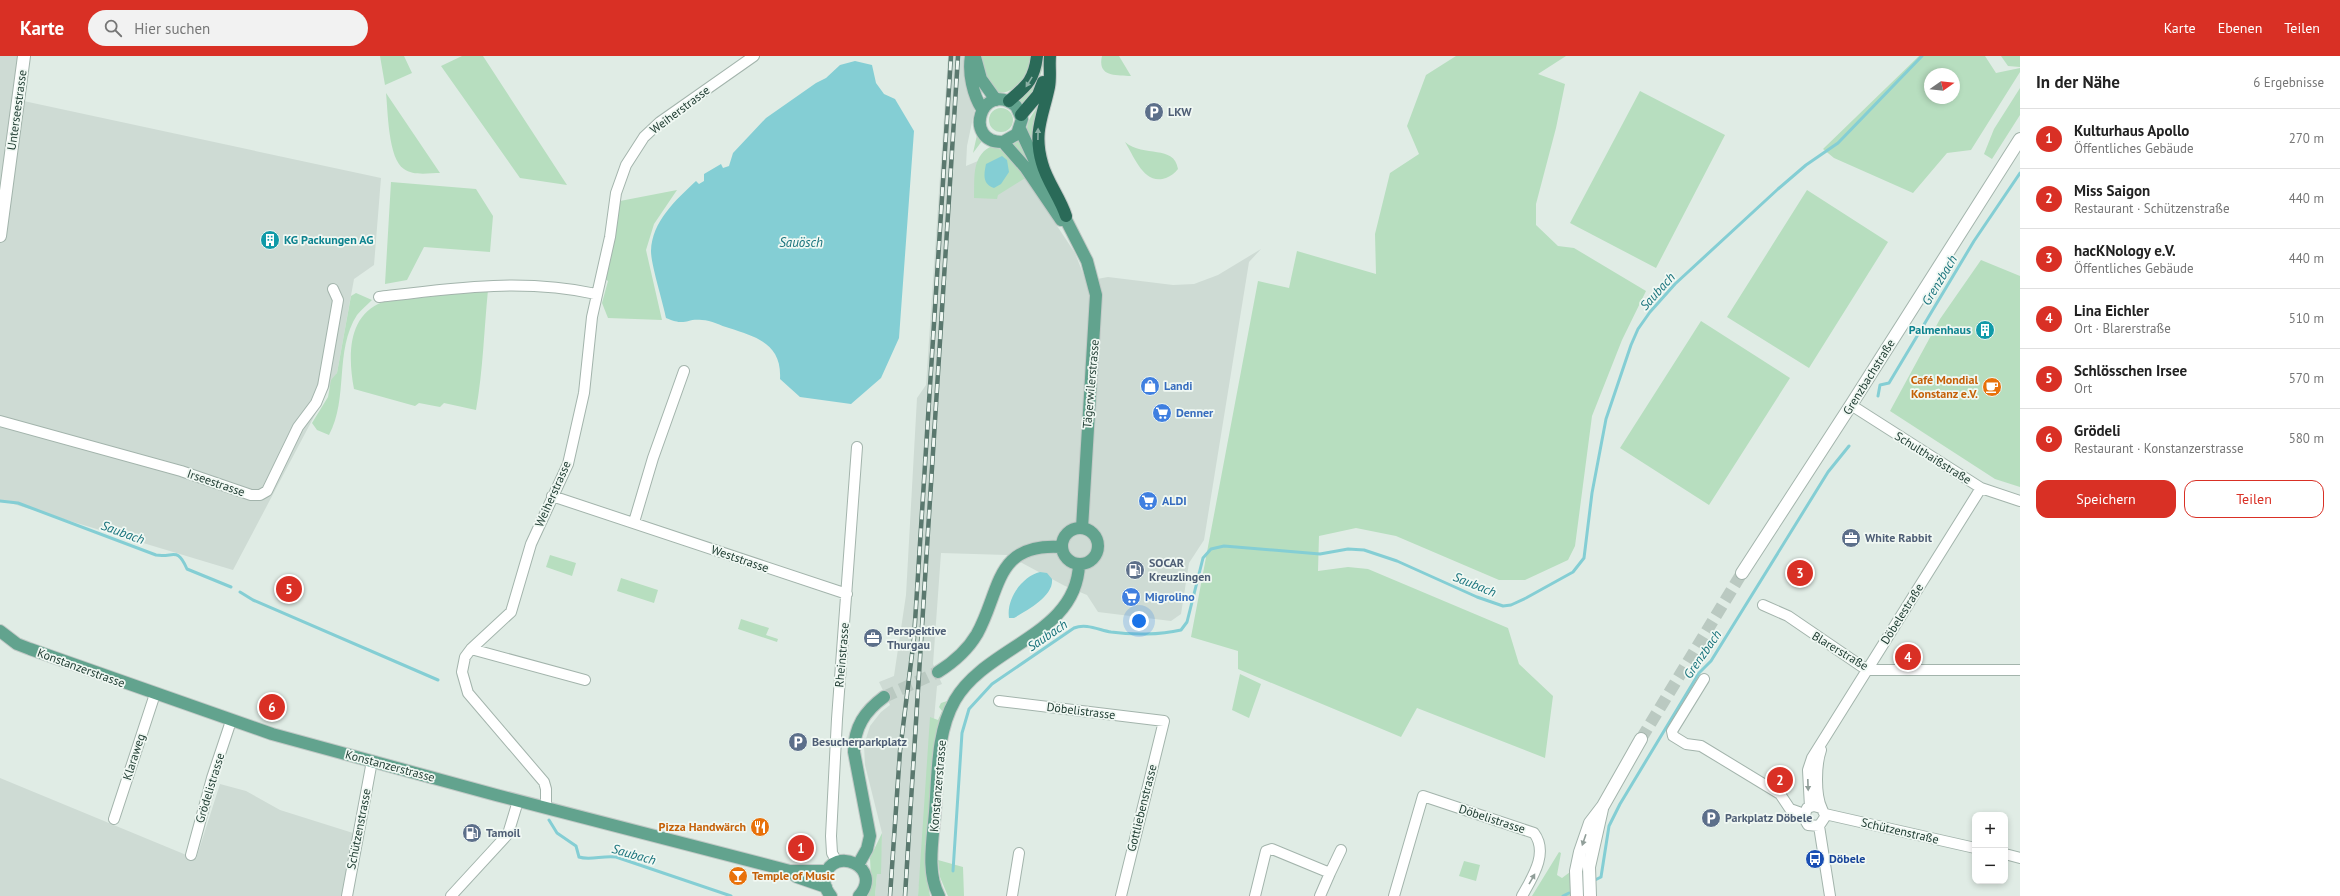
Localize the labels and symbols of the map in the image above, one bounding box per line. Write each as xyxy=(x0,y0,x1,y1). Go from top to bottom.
north arrow xyxy=(1924,68,1960,104)
street label: Unterseestrasse xyxy=(3,69,30,151)
one-way arrow xyxy=(1025,76,1032,88)
street label: Weiherstrasse xyxy=(647,82,713,137)
parking icon: LKW xyxy=(1143,101,1165,123)
place label: LKW xyxy=(1168,104,1192,119)
one-way arrow xyxy=(1035,127,1041,140)
building icon: KG Packungen AG xyxy=(259,229,281,251)
place label: KG Packungen AG xyxy=(284,232,374,247)
water label: Sauösch xyxy=(779,234,823,251)
water label: Grenzbach xyxy=(1918,252,1961,308)
water label: Saubach xyxy=(1636,269,1679,314)
building icon: Palmenhaus xyxy=(1974,319,1996,341)
place label: Palmenhaus xyxy=(1909,322,1971,337)
street label: Grenzbachstraße xyxy=(1839,336,1898,417)
street label: Tägerwilerstrasse xyxy=(1079,339,1102,429)
place label: Café Mondial Konstanz e.V. xyxy=(1911,372,1978,401)
shop icon: Landi xyxy=(1139,375,1161,397)
cafe icon: Café Mondial Konstanz e.V. xyxy=(1981,376,2003,398)
place label: Landi xyxy=(1164,378,1192,393)
supermarket icon: Denner xyxy=(1151,402,1173,424)
place label: Denner xyxy=(1176,405,1214,420)
street label: Schulthaißstraße xyxy=(1892,428,1974,487)
street label: Weiherstrasse xyxy=(531,458,574,529)
street label: Irseestrasse xyxy=(185,466,247,499)
supermarket icon: ALDI xyxy=(1137,490,1159,512)
place label: ALDI xyxy=(1162,493,1187,508)
water label: Saubach xyxy=(99,517,147,548)
office icon: White Rabbit xyxy=(1840,527,1862,549)
place label: White Rabbit xyxy=(1865,530,1933,545)
street label: Weststrasse xyxy=(709,542,771,575)
place label: SOCAR Kreuzlingen xyxy=(1149,555,1211,584)
pin: 3 xyxy=(1787,558,1813,588)
fuel station icon: SOCAR Kreuzlingen xyxy=(1124,559,1146,581)
water label: Saubach xyxy=(1451,568,1499,601)
pin: 5 xyxy=(276,574,302,604)
street label: Döbelestraße xyxy=(1877,581,1926,647)
supermarket icon: Migrolino xyxy=(1120,586,1142,608)
place label: Migrolino xyxy=(1145,589,1195,604)
your location xyxy=(1129,611,1149,631)
water label: Saubach xyxy=(1024,616,1071,655)
street label: Rheinstrasse xyxy=(831,622,852,688)
place label: Perspektive Thurgau xyxy=(887,623,946,652)
office icon: Perspektive Thurgau xyxy=(862,627,884,649)
water label: Grenzbach xyxy=(1679,627,1725,682)
street label: Blarerstraße xyxy=(1809,628,1871,673)
pin: 4 xyxy=(1895,642,1921,672)
street label: Konstanzerstrasse xyxy=(35,645,127,690)
pin: 6 xyxy=(259,692,285,722)
street label: Döbelistrasse xyxy=(1046,699,1116,722)
parking icon: Besucherparkplatz xyxy=(787,731,809,753)
street label: Klaraweg xyxy=(119,732,148,782)
place label: Besucherparkplatz xyxy=(812,734,907,749)
street label: Konstanzerstrasse xyxy=(926,739,949,832)
street label: Konstanzerstrasse xyxy=(344,746,437,785)
street label: Grödelistrasse xyxy=(192,751,227,825)
street label: Gottliebenstrasse xyxy=(1123,763,1160,853)
pin: 2 xyxy=(1767,765,1793,795)
one-way arrow xyxy=(1805,779,1812,791)
street label: Schützenstrasse xyxy=(343,787,374,871)
street label: Döbelistrasse xyxy=(1457,801,1527,836)
parking icon: Parkplatz Döbele xyxy=(1700,807,1722,829)
place label: Parkplatz Döbele xyxy=(1725,810,1812,825)
street label: Schützenstraße xyxy=(1860,814,1940,847)
restaurant icon: Pizza Handwärch xyxy=(749,816,771,838)
place label: Pizza Handwärch xyxy=(659,819,746,834)
fuel station icon: Tamoil xyxy=(461,822,483,844)
place label: Tamoil xyxy=(486,825,521,840)
pin: 1 xyxy=(788,833,814,863)
one-way arrow xyxy=(1581,834,1587,846)
water label: Saubach xyxy=(610,840,658,869)
bus stop icon: Döbele xyxy=(1804,848,1826,870)
place label: Döbele xyxy=(1829,851,1865,866)
bar icon: Temple of Music xyxy=(727,865,749,887)
place label: Temple of Music xyxy=(752,868,835,883)
one-way arrow xyxy=(1528,873,1535,885)

